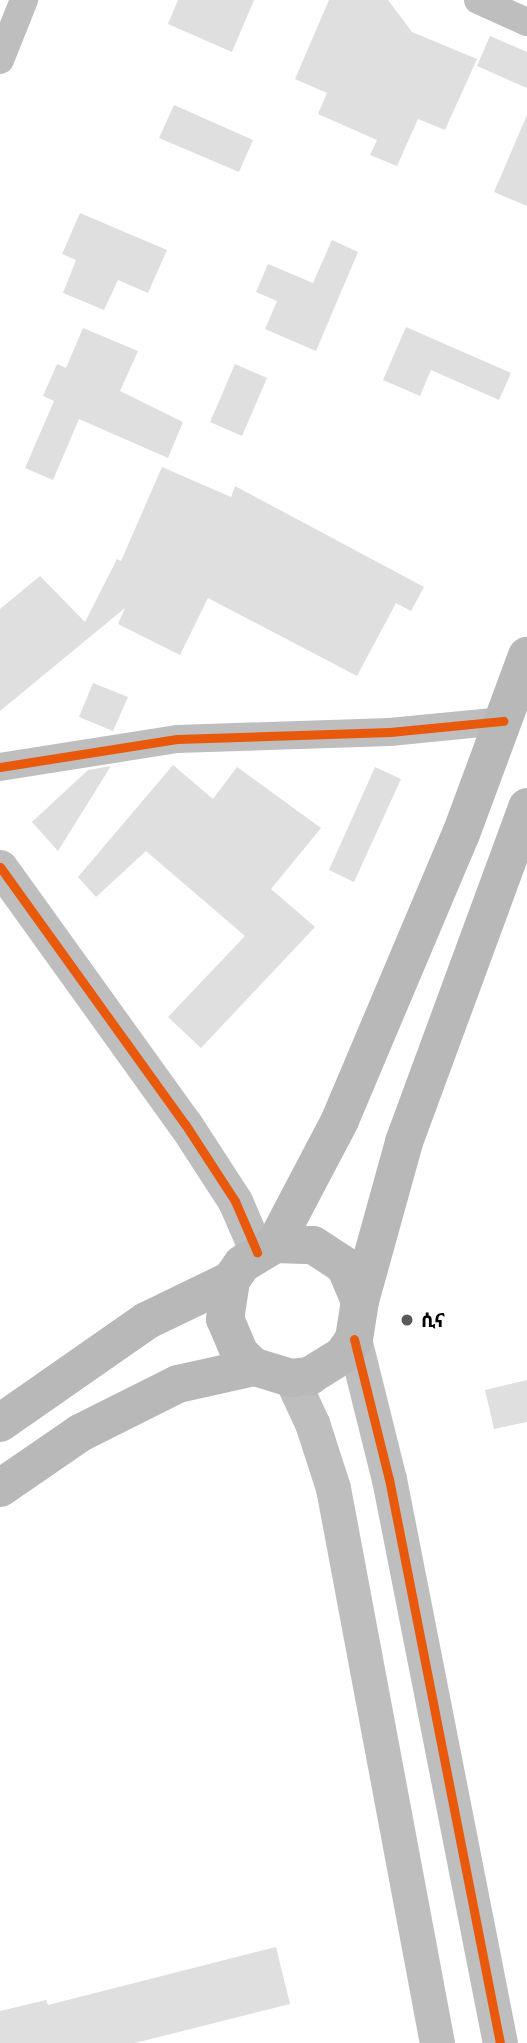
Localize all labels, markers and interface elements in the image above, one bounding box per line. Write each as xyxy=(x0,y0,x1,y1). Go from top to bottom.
place label: ሲና xyxy=(421,1309,445,1331)
marker: ሲና xyxy=(399,1312,415,1328)

